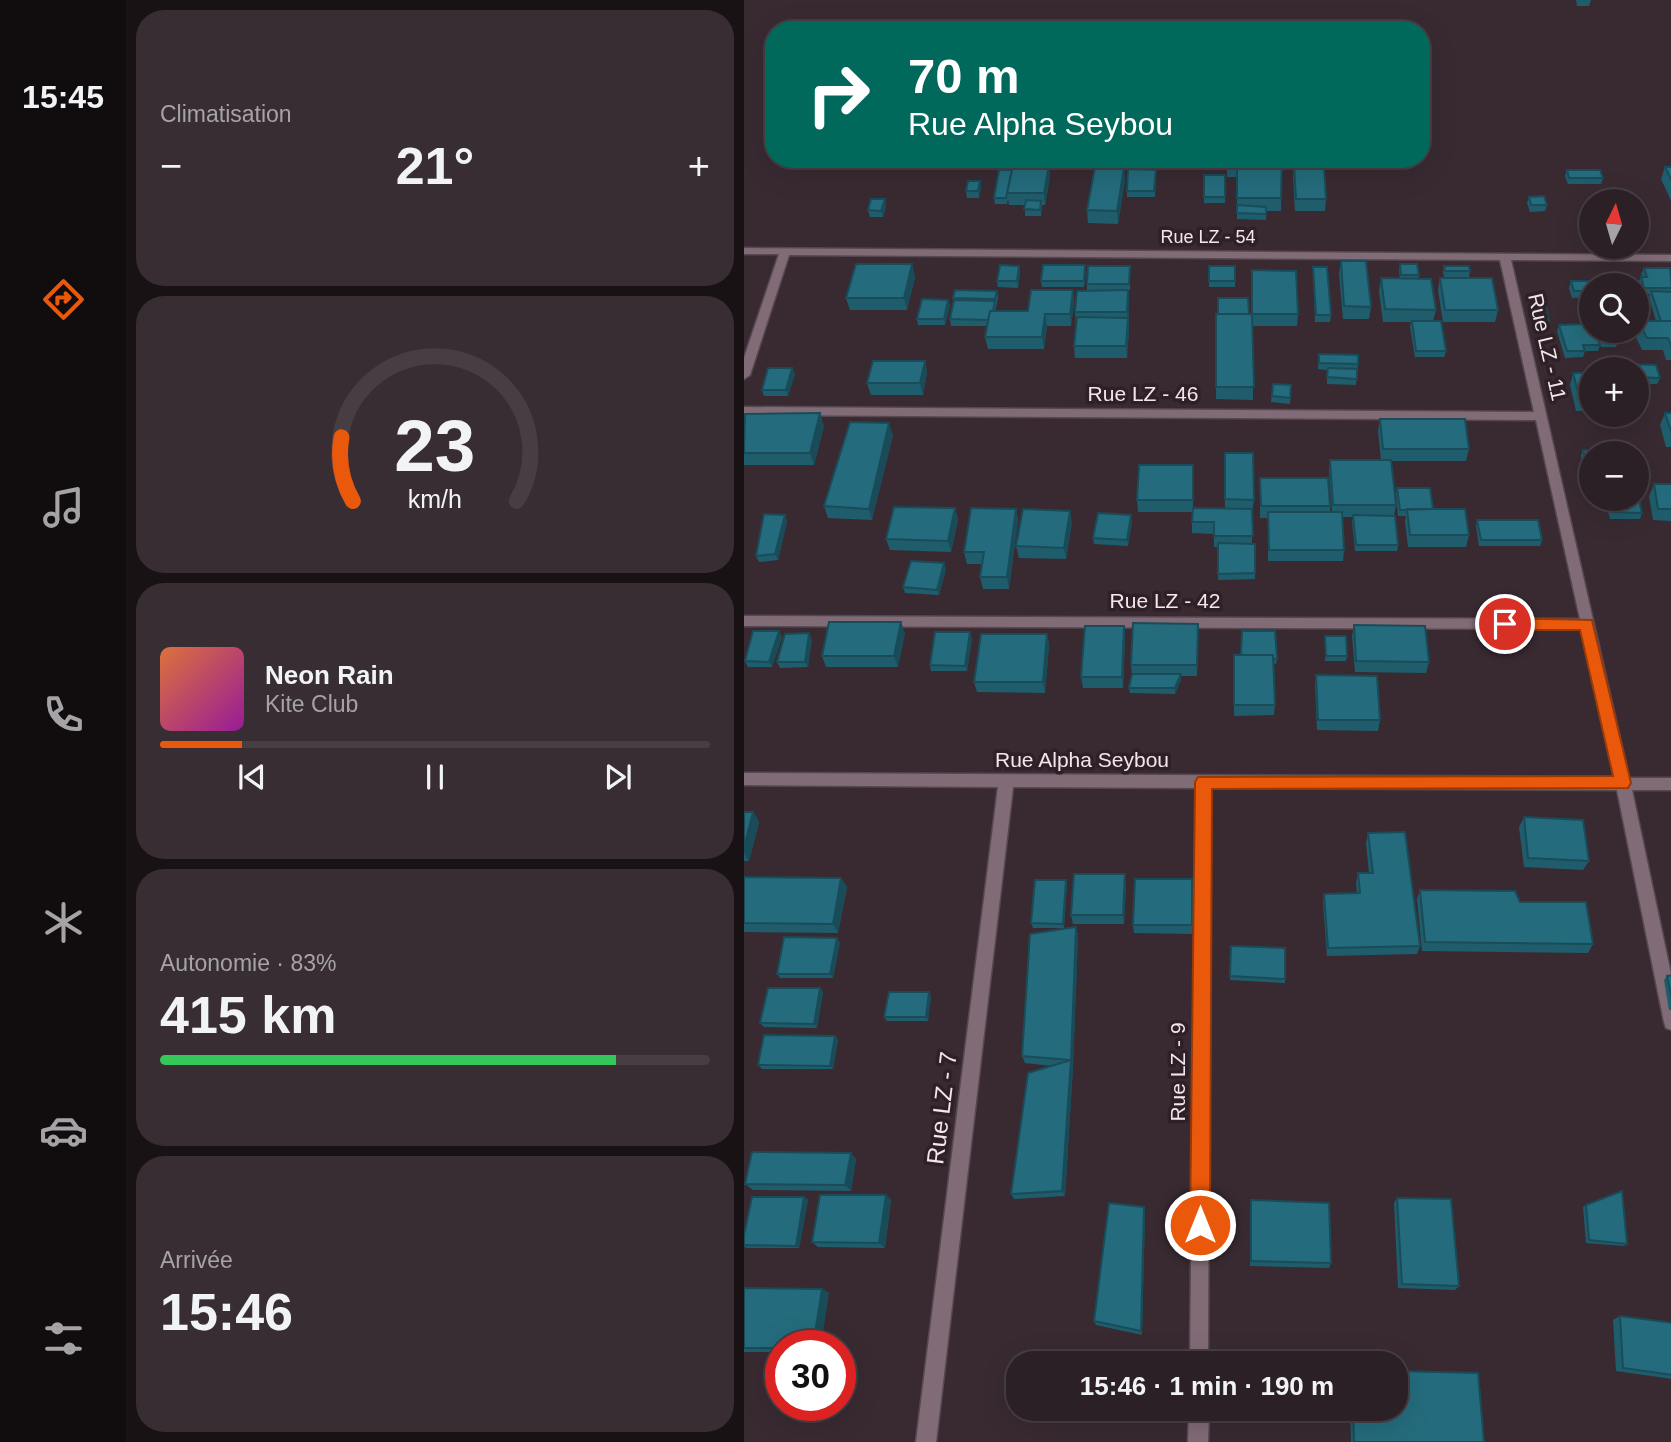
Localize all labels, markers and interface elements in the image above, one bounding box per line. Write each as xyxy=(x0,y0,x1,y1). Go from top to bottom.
icon: right xyxy=(793,49,884,140)
text: 70 m xyxy=(908,49,1020,103)
text: 15:45 xyxy=(22,79,104,115)
text: Climatisation xyxy=(160,101,292,127)
text: Rue Alpha Seybou xyxy=(908,106,1173,142)
text: 21° xyxy=(396,137,474,195)
text: − xyxy=(160,145,182,187)
text: + xyxy=(688,145,710,187)
north arrow xyxy=(1579,189,1649,259)
map controls xyxy=(1579,189,1649,511)
street label: Rue LZ - 54 xyxy=(1160,227,1256,247)
button: search xyxy=(1579,273,1649,343)
icon: directions xyxy=(39,275,88,324)
street label: Rue LZ - 11 xyxy=(1524,291,1571,403)
button: + xyxy=(1579,357,1649,427)
street label: Rue LZ - 46 xyxy=(1088,382,1198,405)
text: 23 xyxy=(395,405,475,486)
button: − xyxy=(1579,441,1649,511)
icon: music xyxy=(39,483,88,532)
text: km/h xyxy=(408,484,462,512)
street label: Rue LZ - 42 xyxy=(1110,589,1220,612)
pin xyxy=(1475,594,1535,654)
icon: arrive xyxy=(1486,605,1524,643)
text: Neon Rain xyxy=(265,660,394,690)
icon: phone xyxy=(39,690,88,739)
text: Kite Club xyxy=(265,691,358,717)
street label: Rue Alpha Seybou xyxy=(995,748,1169,771)
icon: previous xyxy=(233,758,271,796)
icon: pause xyxy=(416,758,454,796)
icon: next xyxy=(599,758,637,796)
icon: climate xyxy=(39,898,88,947)
text: Autonomie · 83% xyxy=(160,950,336,976)
text: 415 km xyxy=(160,986,336,1044)
street label: Rue LZ - 9 xyxy=(1166,1022,1189,1122)
street label: Rue LZ - 7 xyxy=(921,1050,962,1166)
icon: car xyxy=(39,1106,88,1155)
position arrow xyxy=(1163,1188,1237,1262)
text: Arrivée xyxy=(160,1247,233,1273)
text: 15:46 xyxy=(160,1283,293,1341)
icon: filters xyxy=(39,1314,88,1363)
speed limit sign: 30 xyxy=(765,1330,856,1421)
text: 15:46 · 1 min · 190 m xyxy=(1080,1371,1334,1401)

